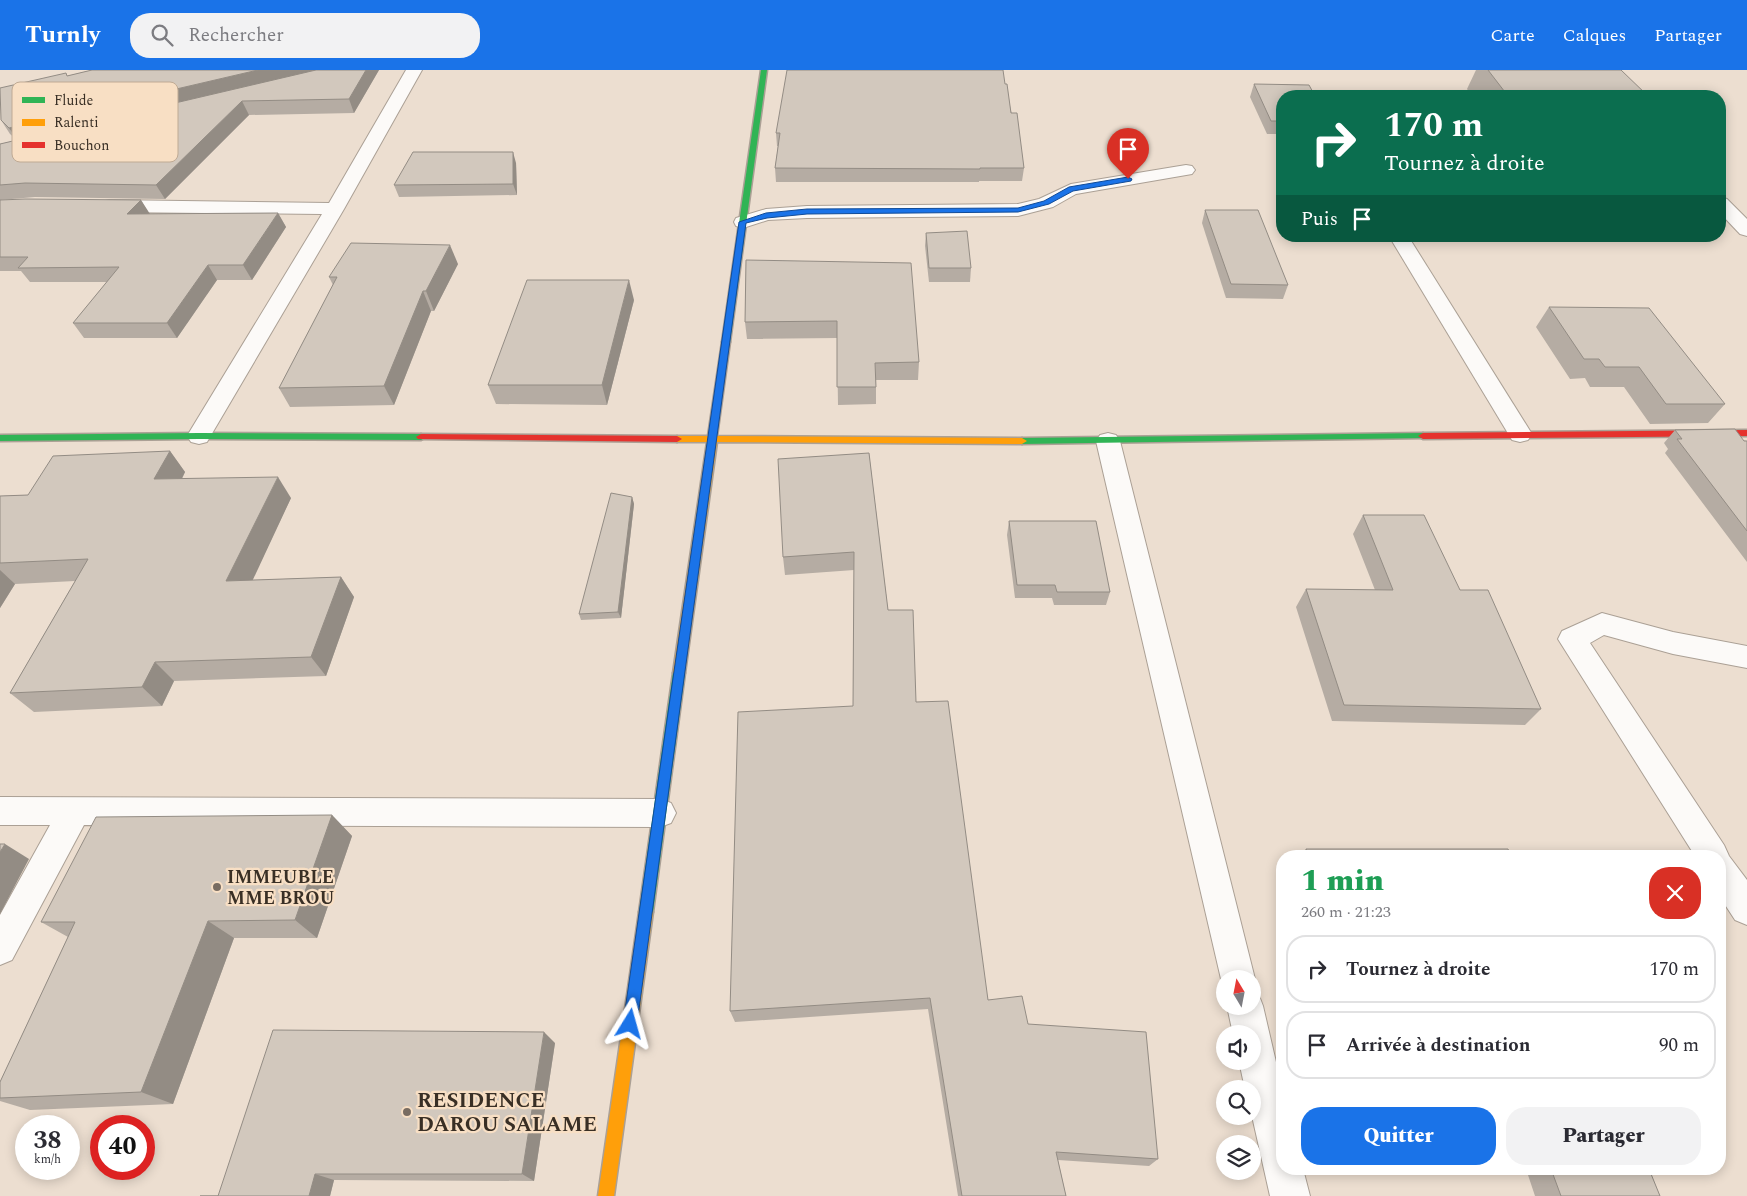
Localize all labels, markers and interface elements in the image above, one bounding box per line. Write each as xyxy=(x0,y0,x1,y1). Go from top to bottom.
search box xyxy=(130,13,480,58)
text: Turnly xyxy=(25,17,100,53)
icon: search xyxy=(148,21,176,49)
text: Rechercher xyxy=(188,21,284,50)
text: Carte xyxy=(1491,22,1535,49)
text: Calques xyxy=(1563,22,1626,49)
text: Partager xyxy=(1654,22,1722,49)
legend xyxy=(12,82,178,162)
text: Fluide xyxy=(54,90,93,111)
text: 170 m xyxy=(1384,99,1483,152)
icon: right xyxy=(1301,110,1366,175)
text: Ralenti xyxy=(54,112,99,133)
pin xyxy=(1107,128,1149,179)
text: Bouchon xyxy=(54,135,109,156)
icon: arrive xyxy=(1114,135,1142,163)
text: Tournez à droite xyxy=(1384,147,1545,180)
text: Puis xyxy=(1301,205,1338,234)
icon: arrive xyxy=(1348,205,1376,233)
text: 1 min xyxy=(1301,858,1384,904)
place label: IMMEUBLE MME BROU xyxy=(227,864,334,912)
button: close xyxy=(1649,867,1701,919)
marker: IMMEUBLE MME BROU xyxy=(211,881,223,893)
text: 260 m · 21:23 xyxy=(1301,900,1391,924)
icon: right xyxy=(1303,955,1331,983)
text: Tournez à droite xyxy=(1346,955,1490,984)
text: 170 m xyxy=(1649,955,1699,984)
north arrow xyxy=(1216,970,1261,1015)
map controls xyxy=(1216,970,1261,1180)
position arrow xyxy=(603,997,655,1049)
button: sound xyxy=(1216,1025,1261,1070)
icon: arrive xyxy=(1303,1031,1331,1059)
text: Arrivée à destination xyxy=(1346,1031,1530,1060)
text: 90 m xyxy=(1659,1031,1699,1060)
button: search xyxy=(1216,1080,1261,1125)
place label: RESIDENCE DAROU SALAME xyxy=(417,1085,597,1141)
marker: RESIDENCE DAROU SALAME xyxy=(401,1106,413,1118)
button: Quitter xyxy=(1301,1107,1496,1165)
button: Partager xyxy=(1506,1107,1701,1165)
speed limit sign: 40 xyxy=(90,1115,155,1180)
text: 38 xyxy=(33,1122,62,1160)
button: layers xyxy=(1216,1135,1261,1180)
text: km/h xyxy=(34,1150,61,1169)

